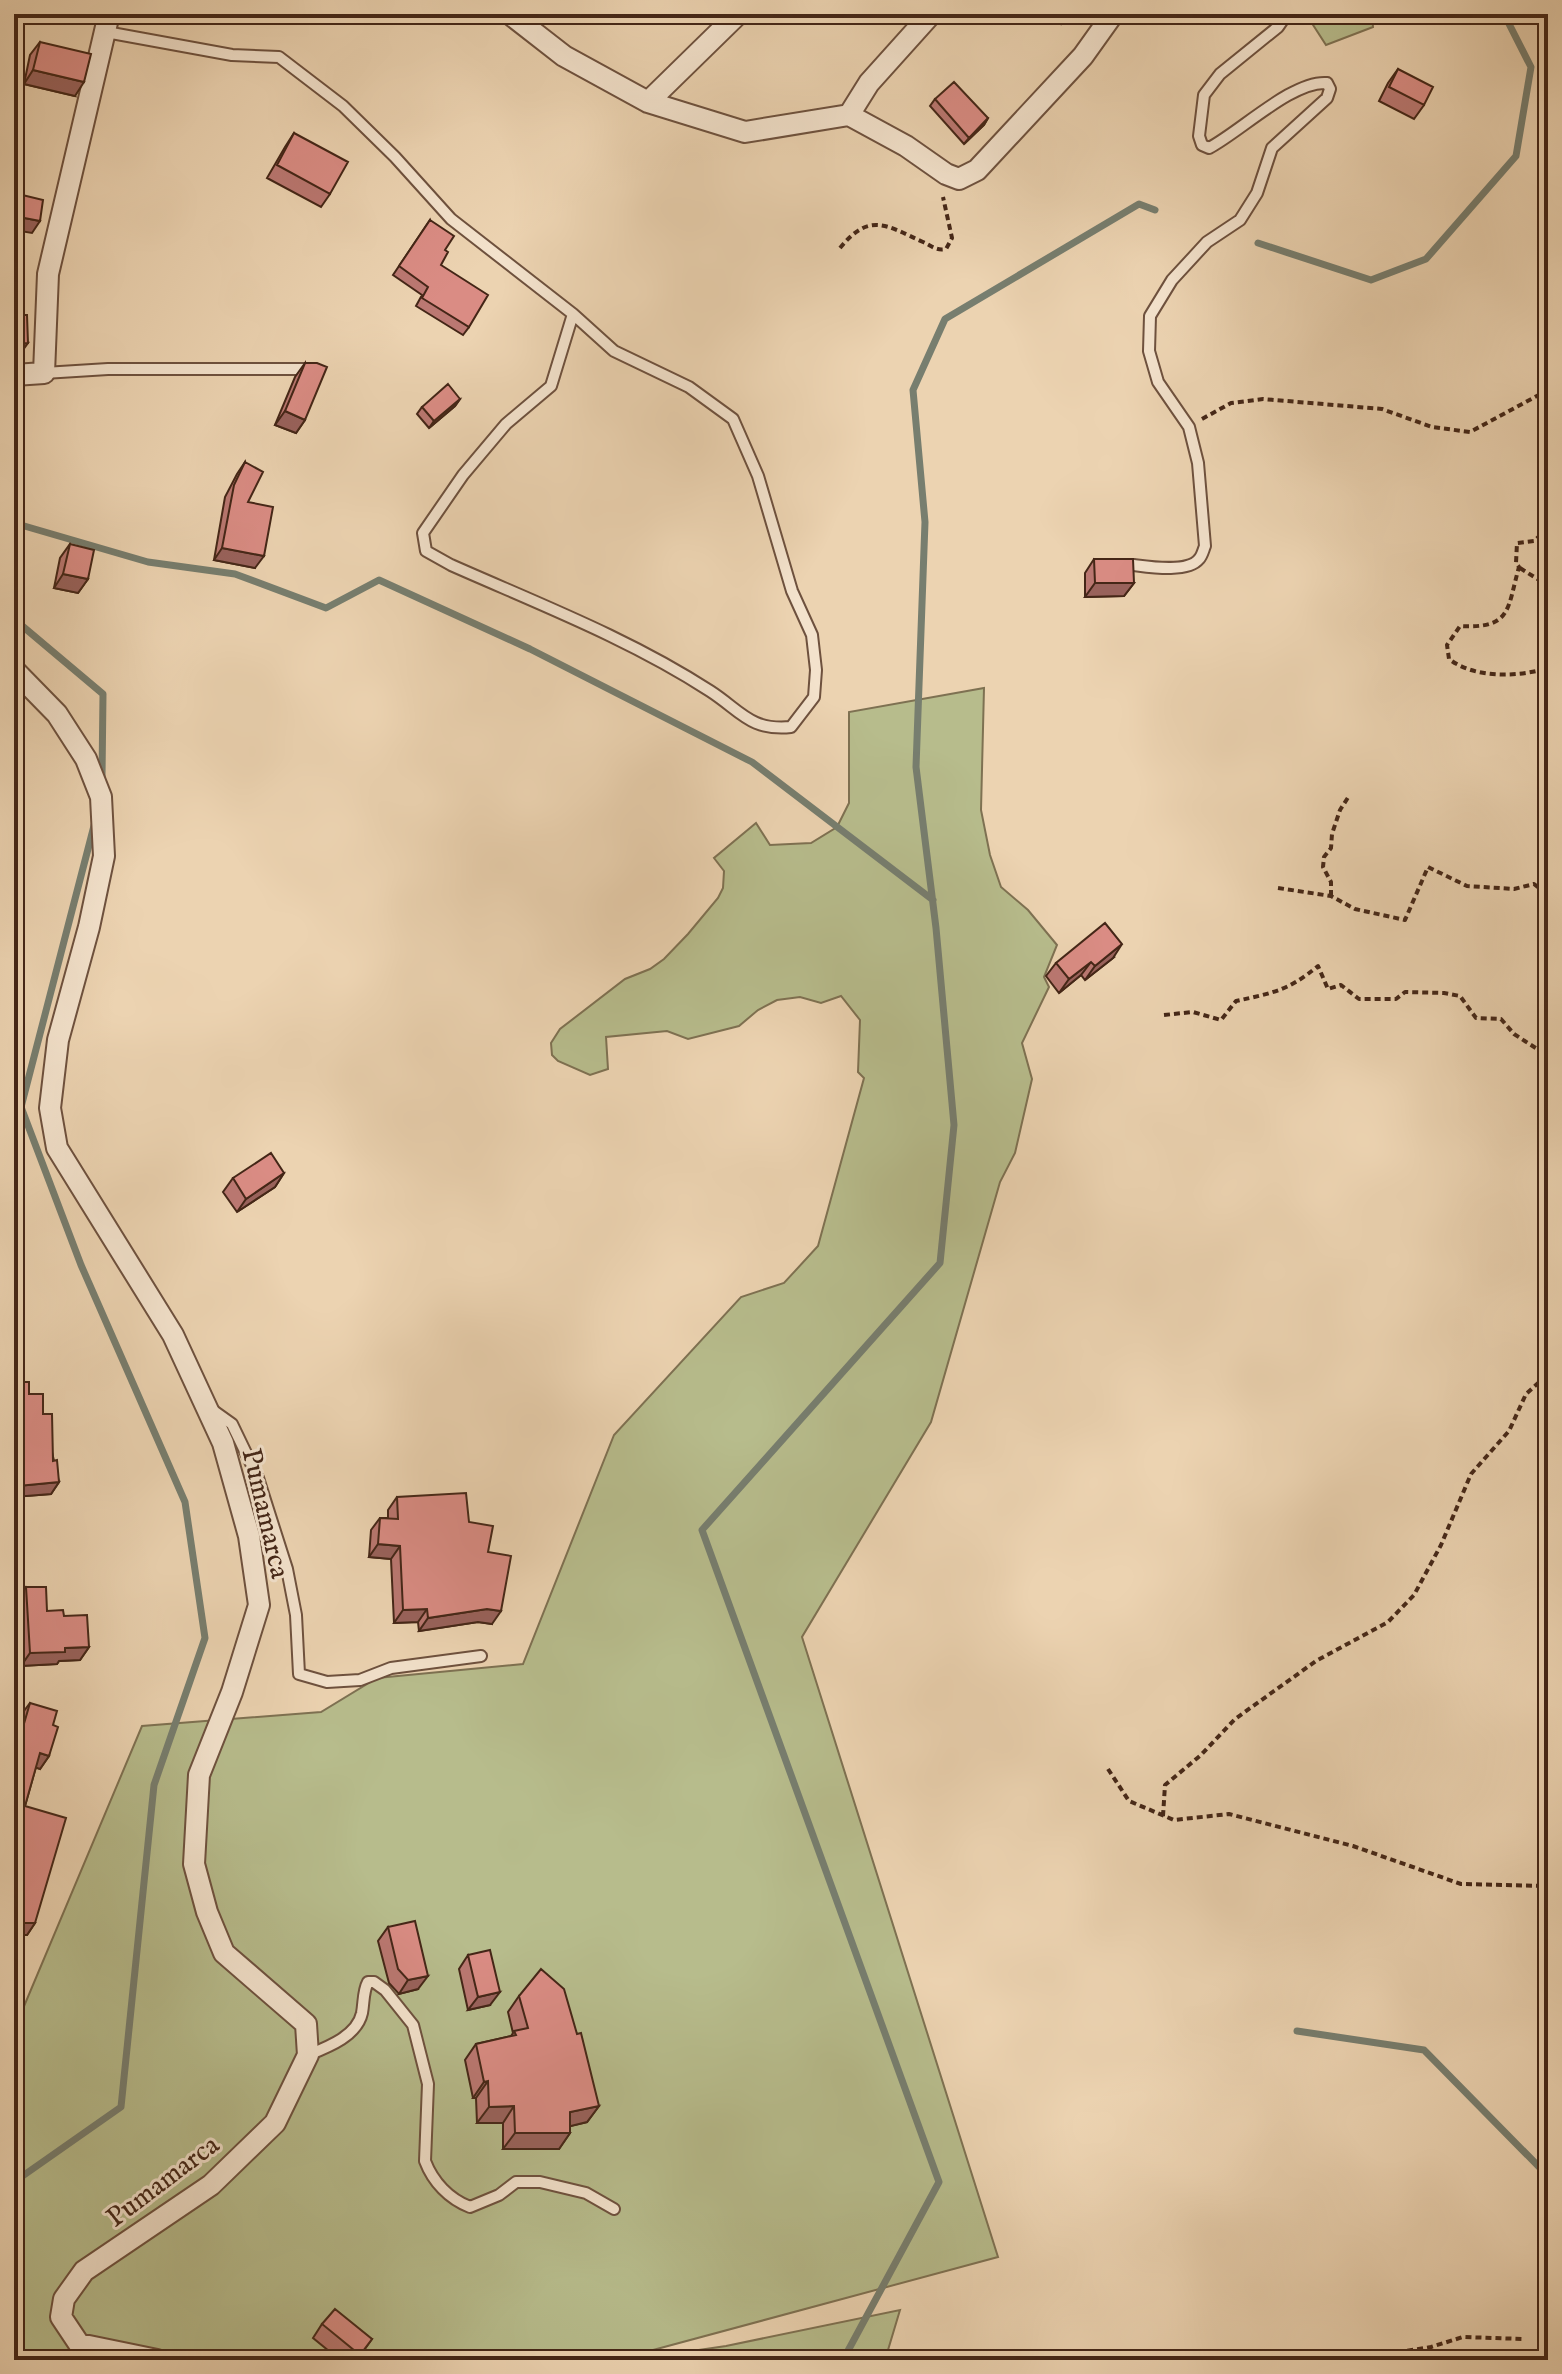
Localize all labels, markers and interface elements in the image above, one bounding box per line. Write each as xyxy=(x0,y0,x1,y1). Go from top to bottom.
street label: Pumamarca xyxy=(233,1445,297,1583)
street label: Pumamarca xyxy=(100,2128,228,2236)

